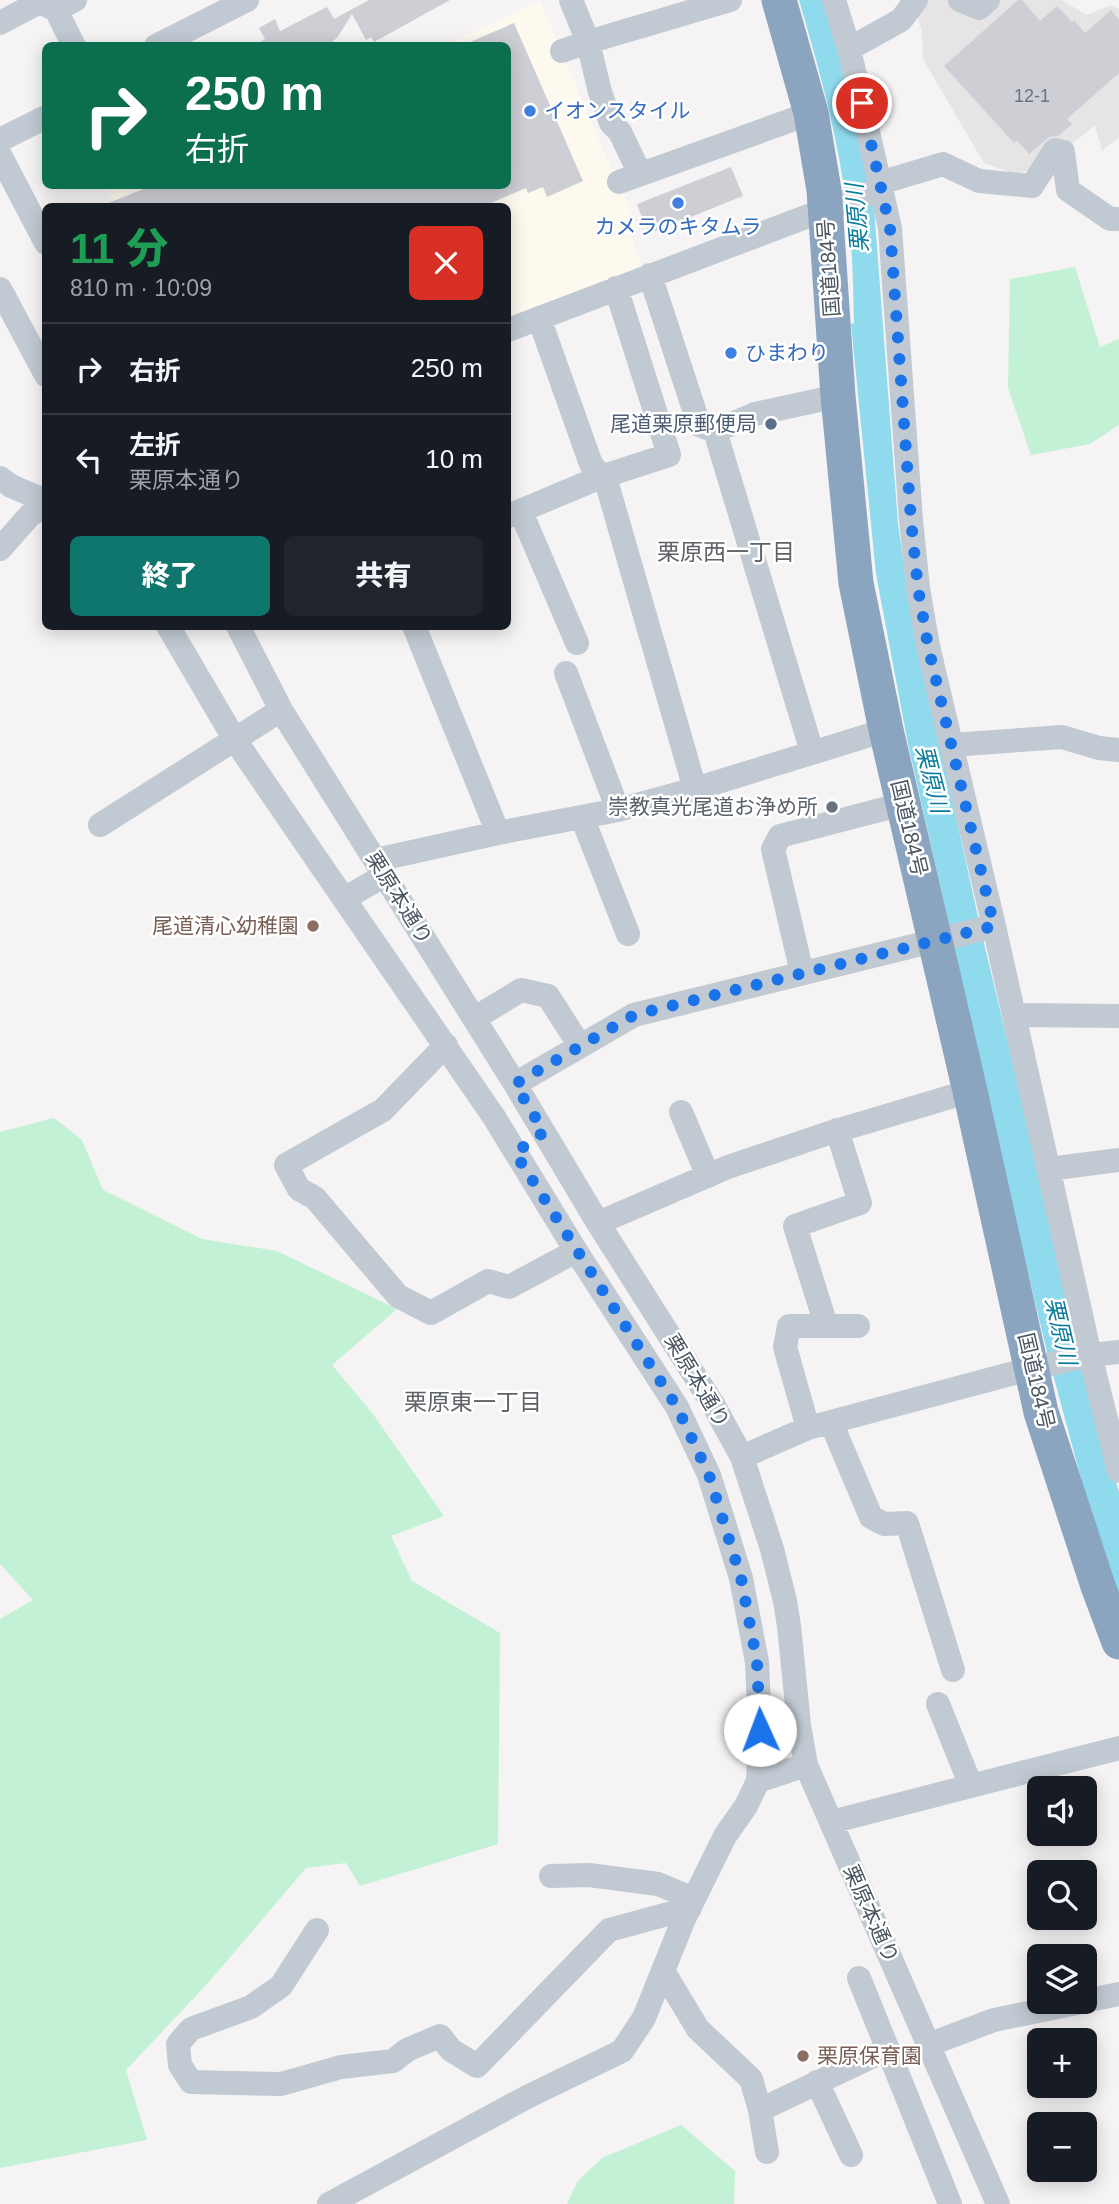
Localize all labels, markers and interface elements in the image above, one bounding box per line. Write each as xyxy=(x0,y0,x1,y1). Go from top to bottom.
text: 250 m xyxy=(185,66,324,120)
icon: right xyxy=(70,70,161,161)
pin xyxy=(832,73,892,133)
icon: arrive xyxy=(843,84,881,122)
house number: 12-1 xyxy=(1014,86,1050,106)
place label: イオンスタイル xyxy=(544,99,691,122)
marker: イオンスタイル xyxy=(522,103,538,119)
text: 右折 xyxy=(185,131,249,167)
water label: 栗原川 xyxy=(841,180,873,254)
marker: カメラのキタムラ xyxy=(670,195,686,211)
place label: カメラのキタムラ xyxy=(595,215,761,238)
street label: 国道184号 xyxy=(814,218,843,318)
text: 11 分 xyxy=(70,225,168,272)
button: close xyxy=(409,226,483,300)
text: 810 m · 10:09 xyxy=(70,275,212,301)
place label: ひまわり xyxy=(745,341,829,364)
marker: ひまわり xyxy=(723,345,739,361)
icon: right xyxy=(70,350,108,388)
text: 250 m xyxy=(411,353,483,383)
text: 右折 xyxy=(129,356,181,386)
place label: 尾道栗原郵便局 xyxy=(610,412,757,435)
marker: 尾道栗原郵便局 xyxy=(763,416,779,432)
text: 左折 xyxy=(129,430,181,460)
icon: left xyxy=(70,441,108,479)
text: 10 m xyxy=(425,444,483,474)
text: 栗原本通り xyxy=(129,467,244,493)
button: 終了 xyxy=(70,536,270,616)
button: 共有 xyxy=(284,536,483,616)
district label: 栗原西一丁目 xyxy=(657,539,795,565)
water label: 栗原川 xyxy=(911,742,954,819)
street label: 国道184号 xyxy=(887,778,932,878)
place label: 崇教真光尾道お浄め所 xyxy=(608,795,818,818)
marker: 崇教真光尾道お浄め所 xyxy=(824,799,840,815)
street label: 栗原本通り xyxy=(362,847,437,948)
place label: 尾道清心幼稚園 xyxy=(152,914,299,937)
marker: 尾道清心幼稚園 xyxy=(305,918,321,934)
water label: 栗原川 xyxy=(1041,1294,1082,1370)
street label: 栗原本通り xyxy=(661,1330,734,1432)
street label: 国道184号 xyxy=(1014,1331,1059,1431)
district label: 栗原東一丁目 xyxy=(404,1389,542,1415)
position arrow xyxy=(723,1693,797,1767)
map controls xyxy=(1027,1776,1097,2182)
button: sound xyxy=(1027,1776,1097,1846)
button: search xyxy=(1027,1860,1097,1930)
street label: 栗原本通り xyxy=(840,1861,903,1966)
button: layers xyxy=(1027,1944,1097,2014)
button: + xyxy=(1027,2028,1097,2098)
place label: 栗原保育園 xyxy=(817,2044,922,2067)
marker: 栗原保育園 xyxy=(795,2048,811,2064)
button: − xyxy=(1027,2112,1097,2182)

